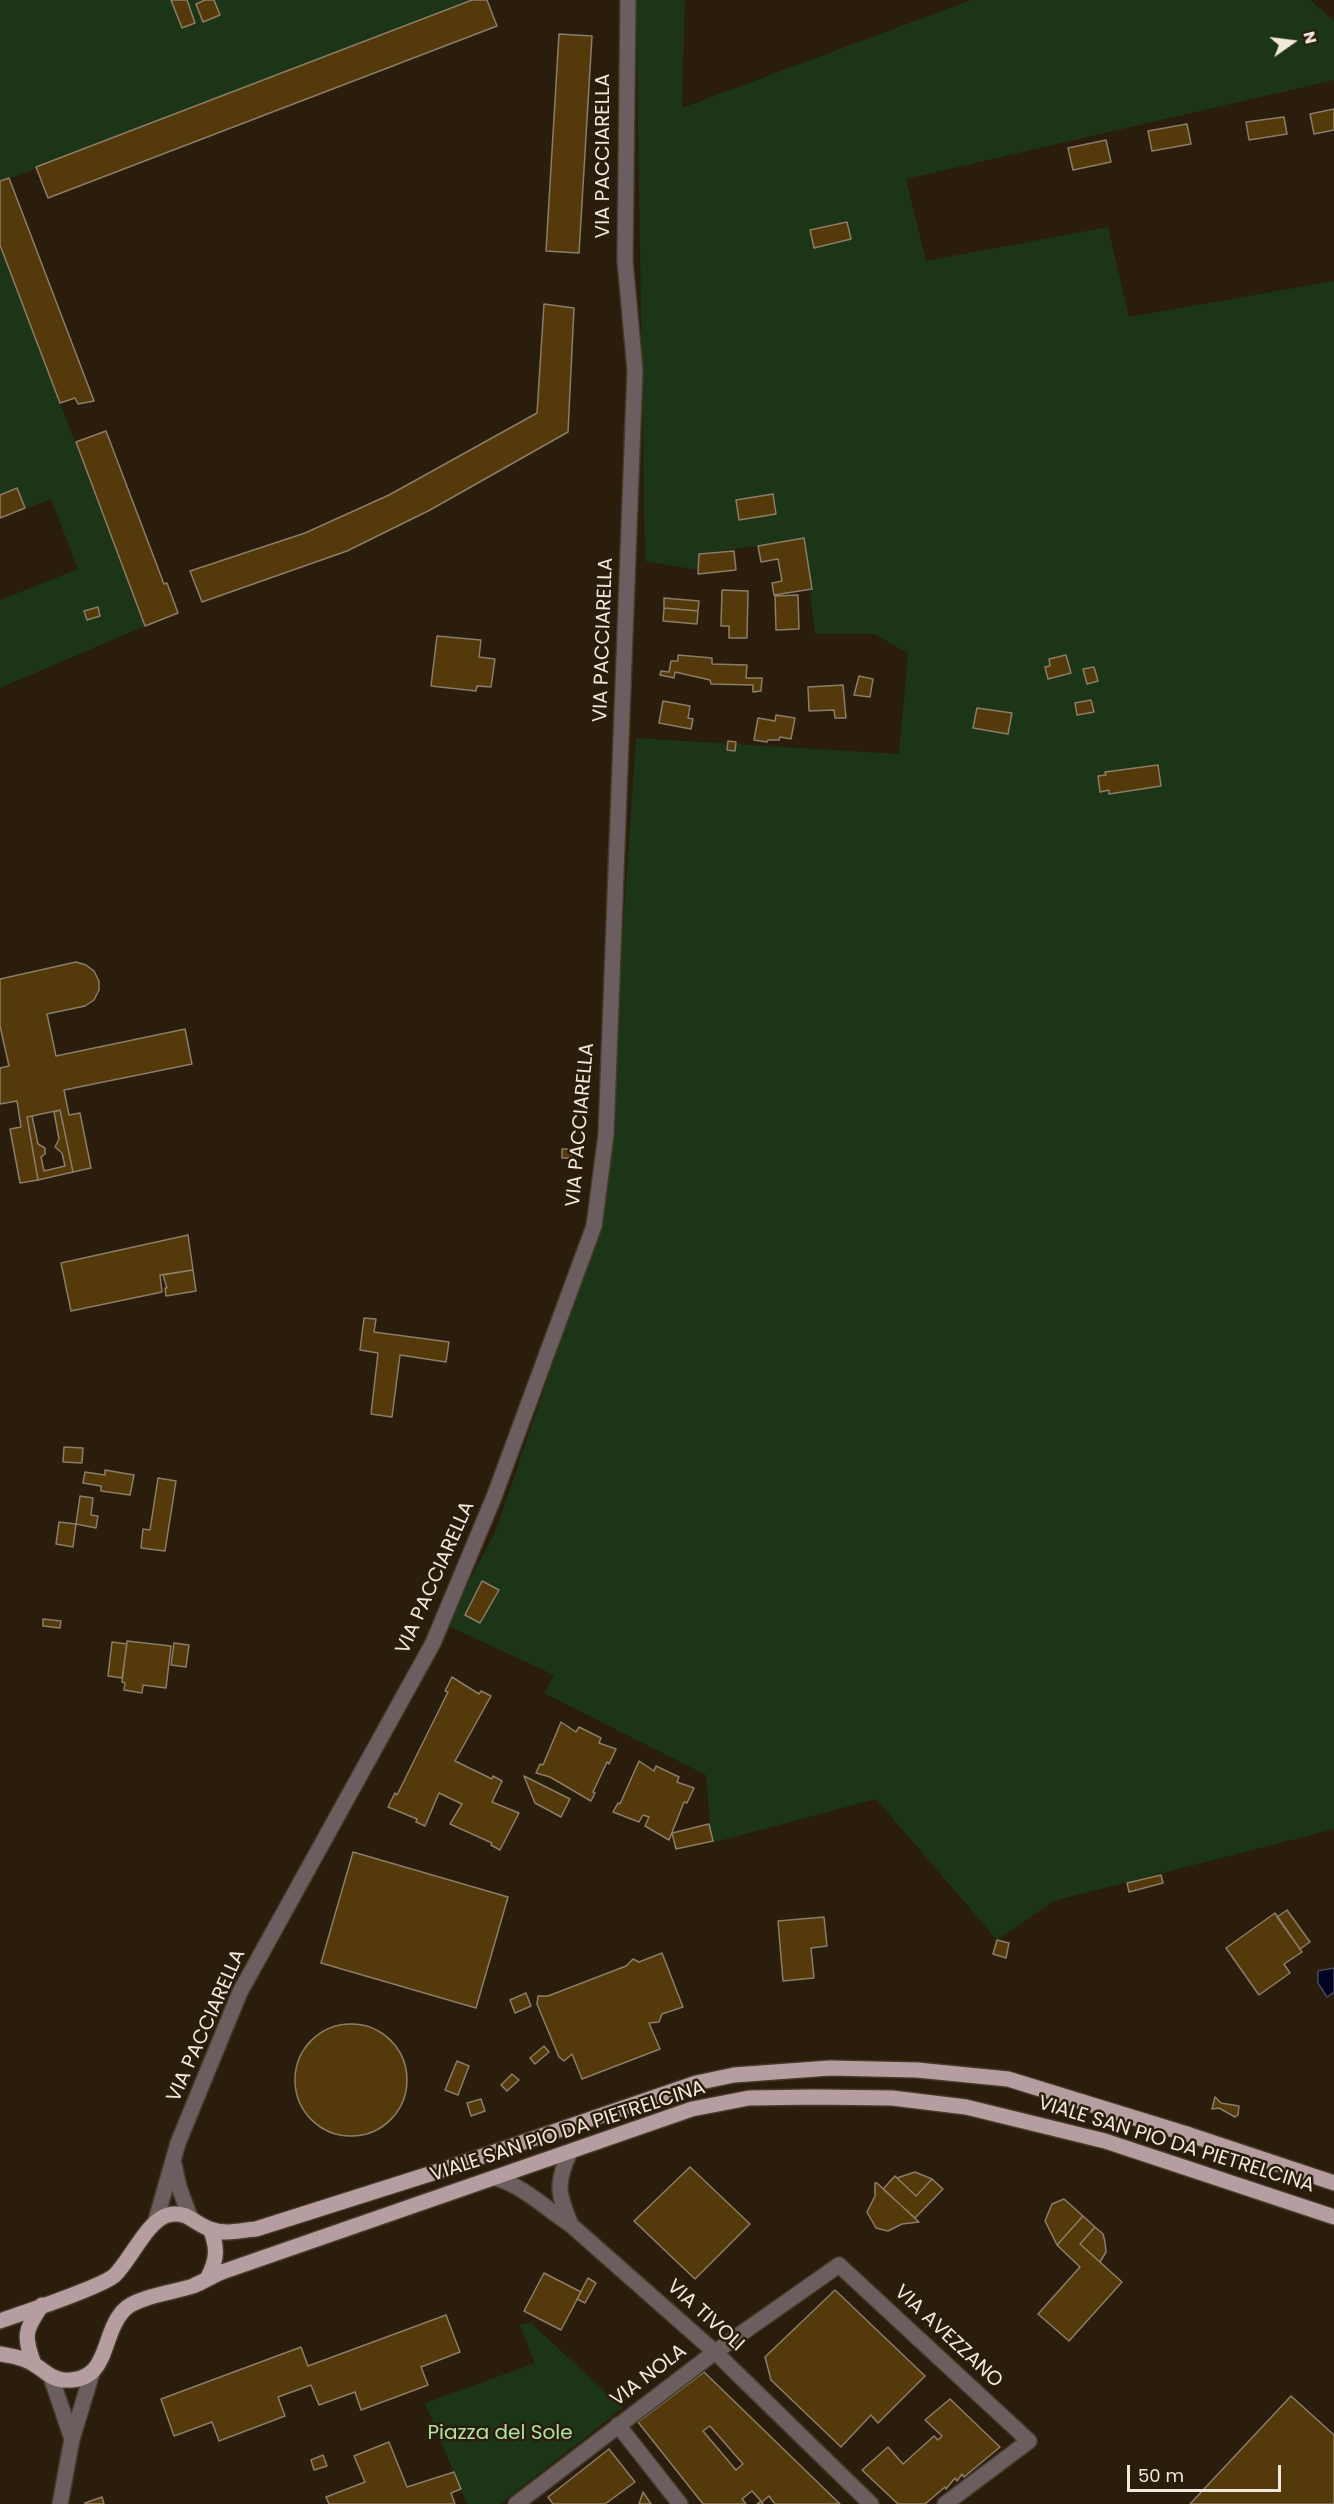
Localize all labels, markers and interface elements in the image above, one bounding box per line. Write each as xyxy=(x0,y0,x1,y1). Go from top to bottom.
north arrow xyxy=(1262,12,1322,72)
text: N xyxy=(1297,29,1323,46)
street label: VIA PACCIARELLA xyxy=(592,74,616,238)
street label: VIA PACCIARELLA xyxy=(589,557,619,723)
street label: VIA PACCIARELLA xyxy=(562,1042,600,1208)
street label: VIA PACCIARELLA xyxy=(392,1498,480,1658)
street label: VIA PACCIARELLA xyxy=(163,1946,251,2106)
street label: VIALE SAN PIO DA PIETRELCINA xyxy=(427,2076,709,2188)
street label: VIALE SAN PIO DA PIETRELCINA xyxy=(1035,2091,1317,2199)
street label: VIA TIVOLI xyxy=(661,2275,749,2357)
street label: VIA AVEZZANO xyxy=(889,2281,1007,2393)
street label: VIA NOLA xyxy=(606,2340,692,2412)
park label: Piazza del Sole xyxy=(427,2422,573,2446)
scale bar xyxy=(1130,2453,1284,2491)
text: 50 m xyxy=(1138,2463,1184,2488)

